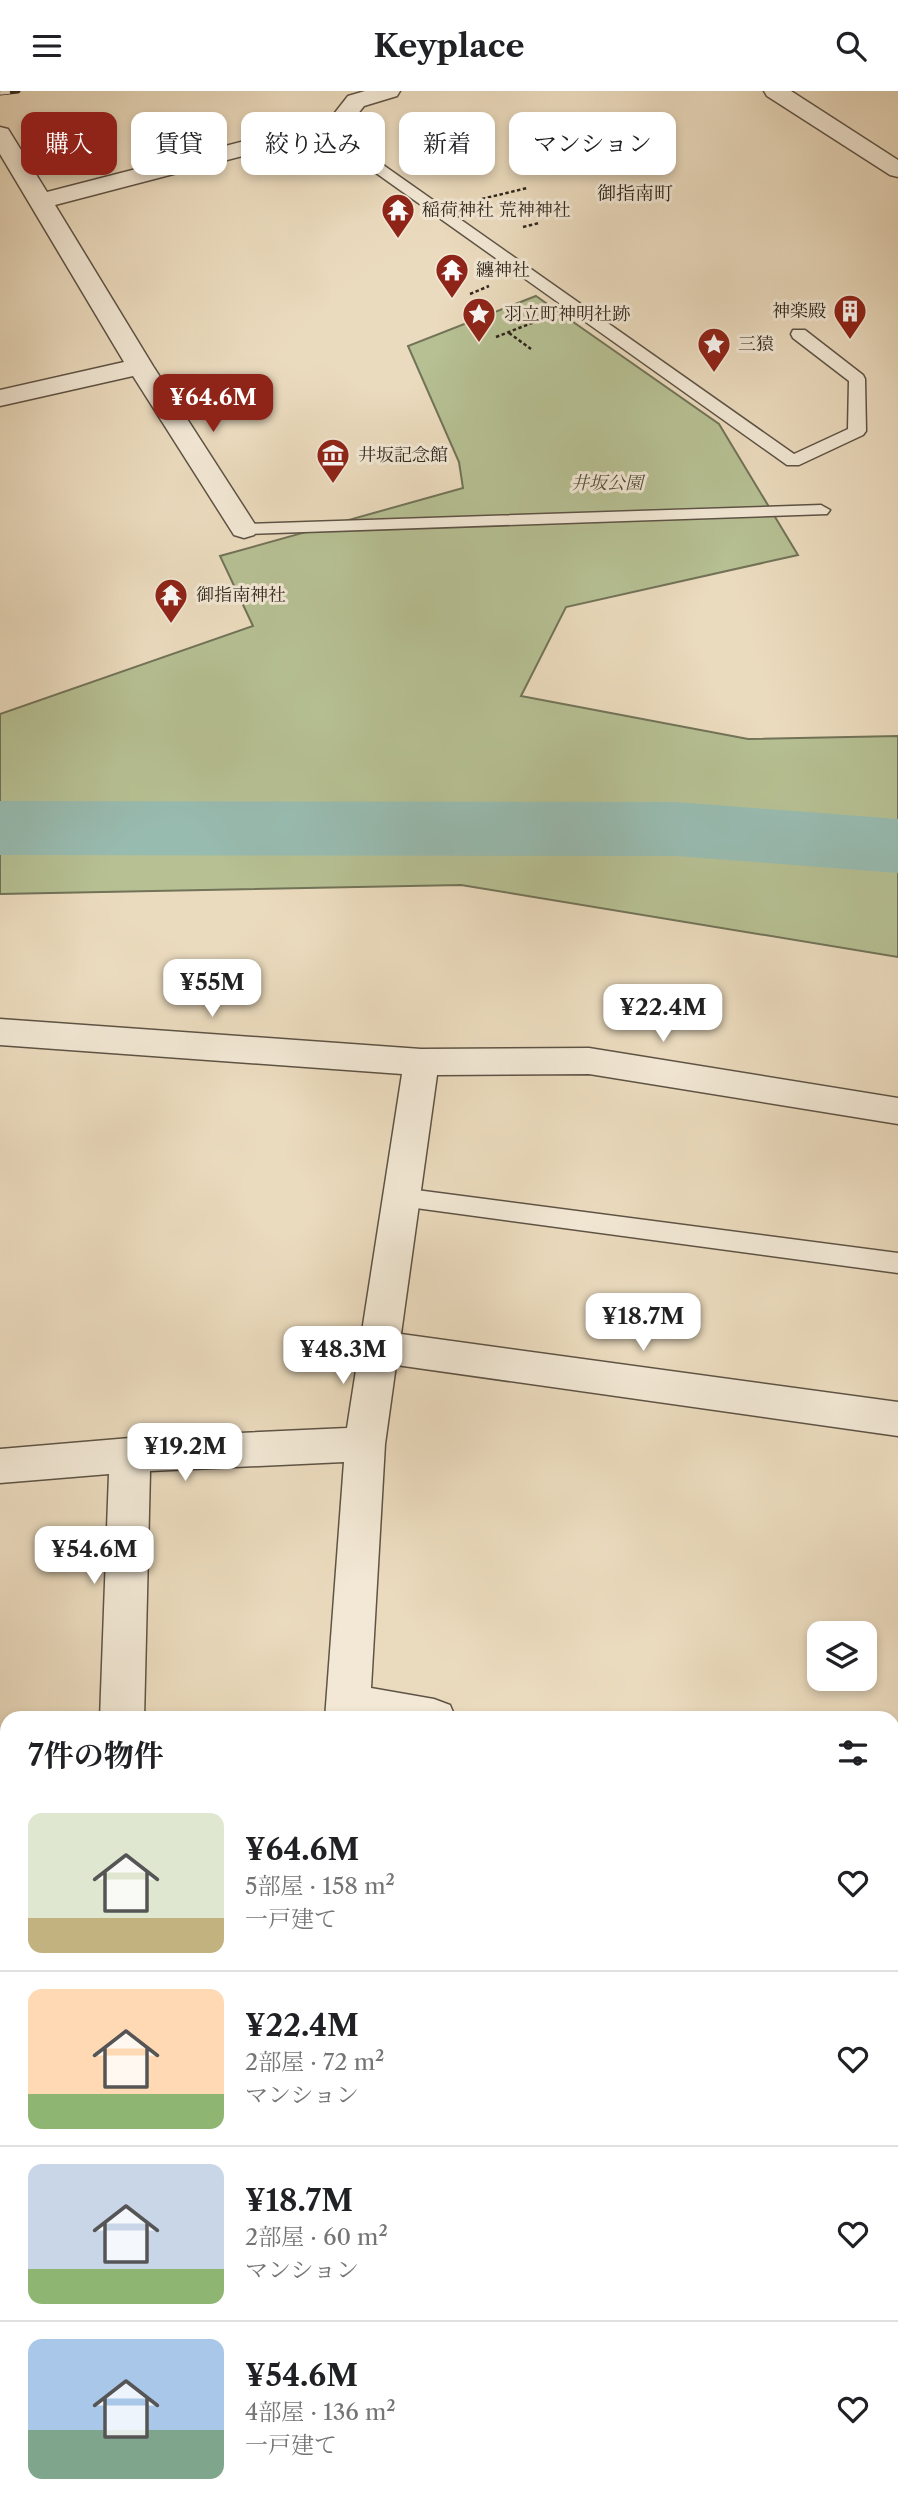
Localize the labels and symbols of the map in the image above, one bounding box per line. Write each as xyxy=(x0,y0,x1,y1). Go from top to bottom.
district label: 御指南町 xyxy=(597,182,673,205)
temple icon: 稲荷神社 荒神神社 xyxy=(379,191,417,240)
place label: 稲荷神社 荒神神社 xyxy=(422,199,571,221)
temple icon: 纏神社 xyxy=(433,251,471,300)
place label: 纏神社 xyxy=(476,259,530,281)
building icon: 神楽殿 xyxy=(831,292,869,341)
place icon: 羽立町神明社跡 xyxy=(460,295,498,344)
place label: 神楽殿 xyxy=(772,300,826,322)
place label: 羽立町神明社跡 xyxy=(504,303,630,325)
place icon: 三猿 xyxy=(695,325,733,374)
place label: 三猿 xyxy=(738,333,774,355)
pin: ¥64.6M xyxy=(156,375,270,434)
museum icon: 井坂記念館 xyxy=(314,436,352,485)
place label: 井坂記念館 xyxy=(358,444,448,466)
park label: 井坂公園 xyxy=(571,472,646,494)
temple icon: 御指南神社 xyxy=(152,576,190,625)
place label: 御指南神社 xyxy=(196,584,286,606)
pin: ¥55M xyxy=(171,960,253,1019)
pin: ¥22.4M xyxy=(606,985,720,1044)
pin: ¥18.7M xyxy=(586,1293,700,1353)
pin: ¥48.3M xyxy=(286,1327,400,1386)
pin: ¥19.2M xyxy=(128,1423,242,1483)
pin: ¥54.6M xyxy=(37,1527,151,1586)

